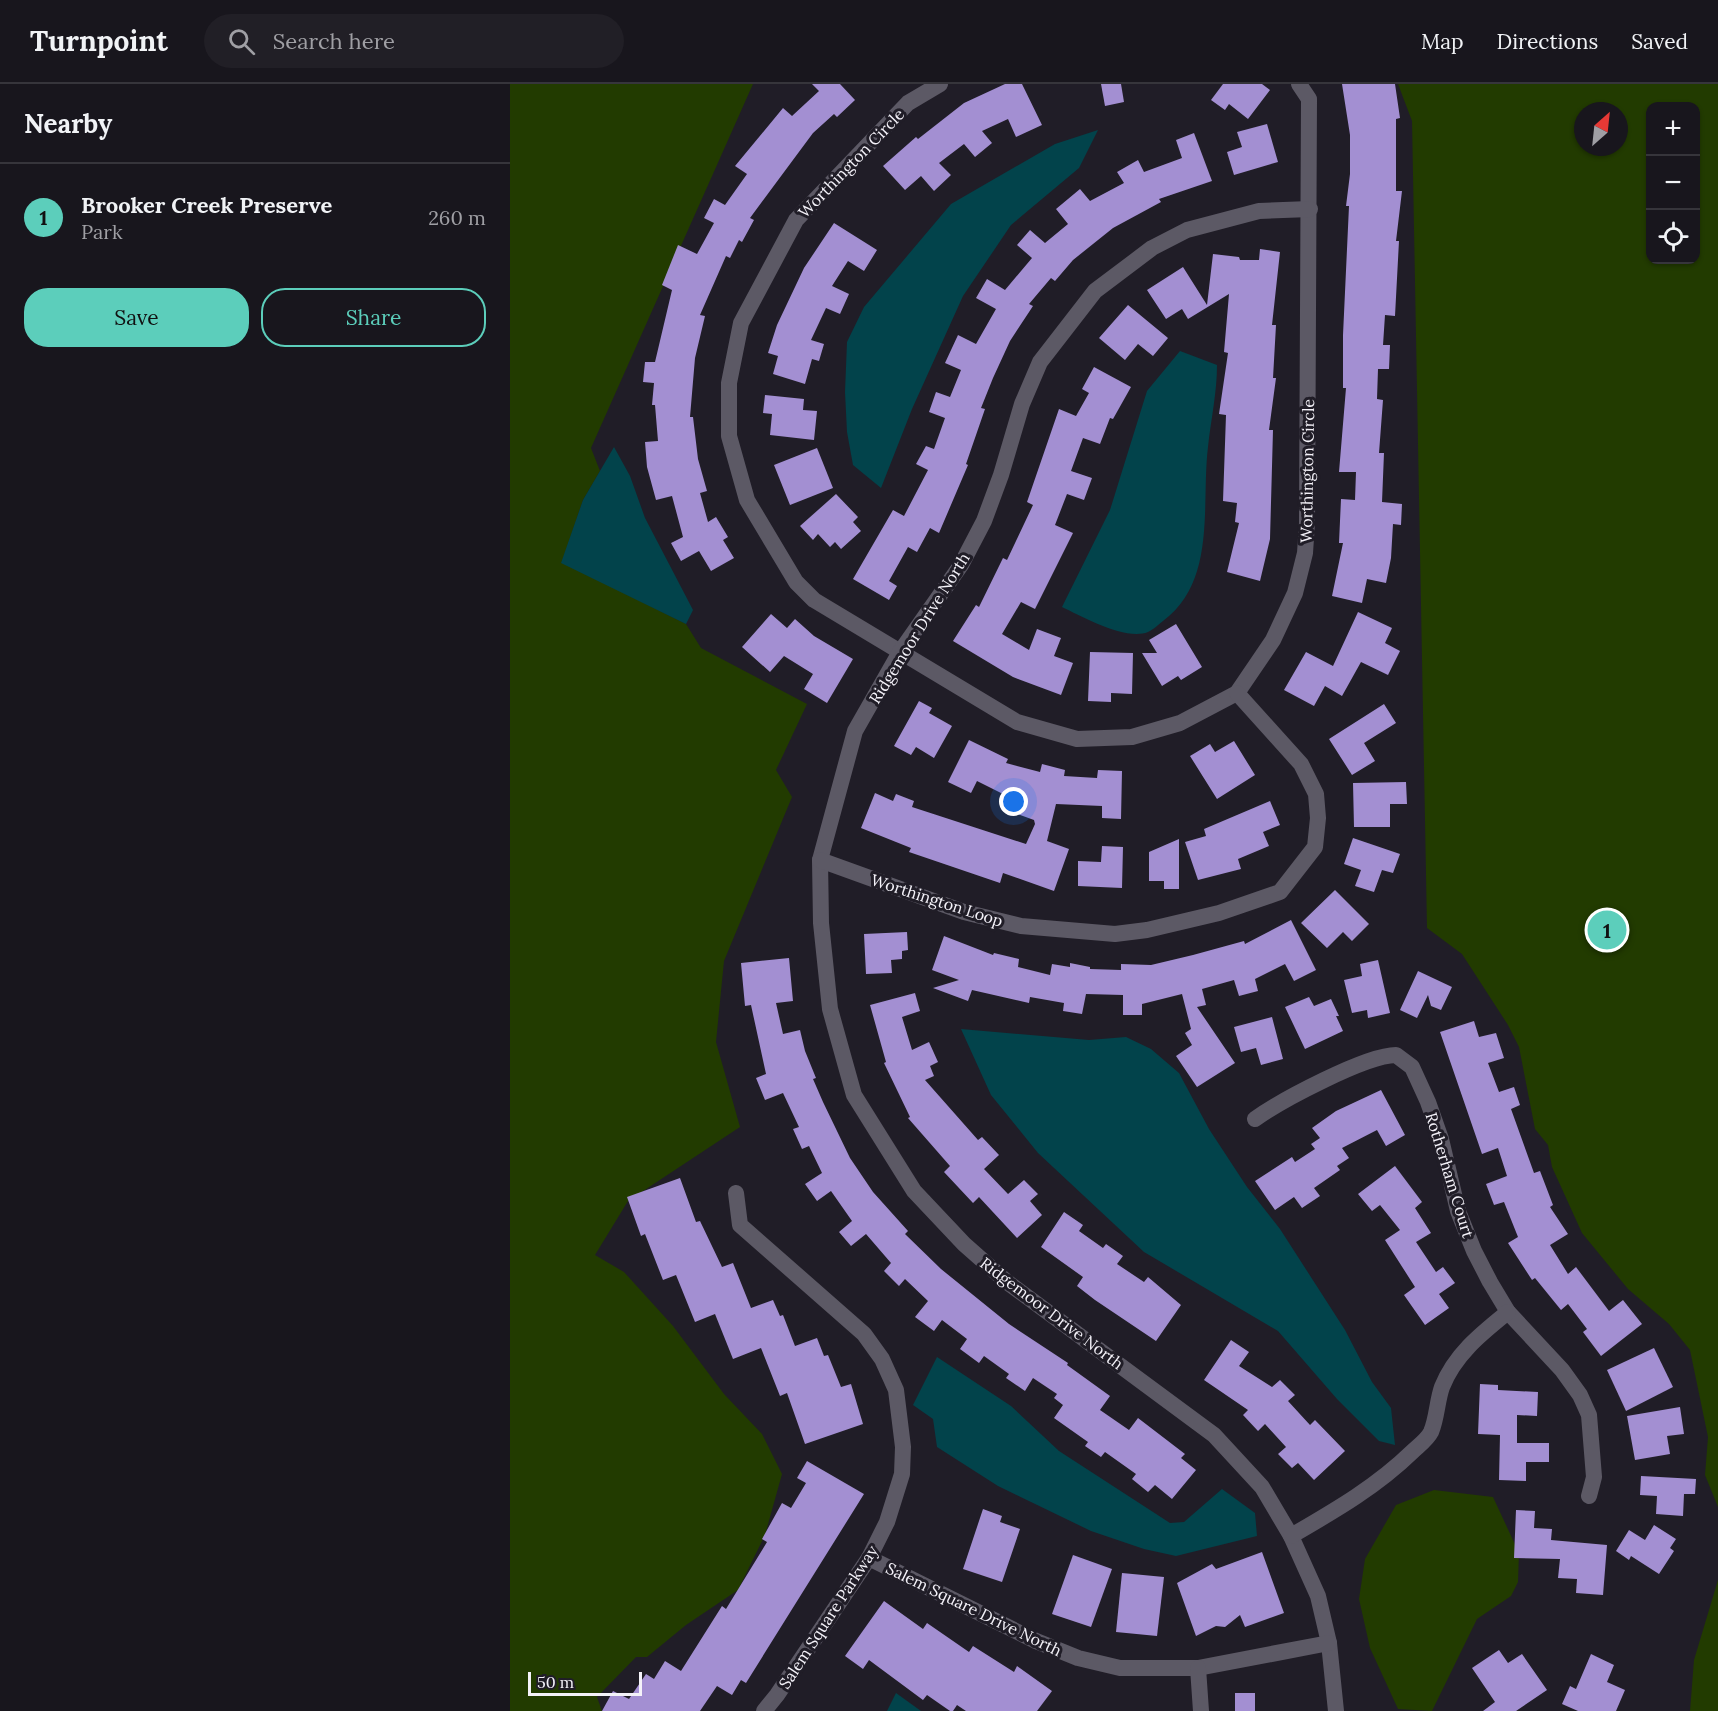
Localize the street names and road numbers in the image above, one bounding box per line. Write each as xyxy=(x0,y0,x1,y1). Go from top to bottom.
street label: Worthington Circle xyxy=(794,104,908,222)
street label: Worthington Circle xyxy=(1296,398,1318,543)
street label: Ridgemoor Drive North xyxy=(864,549,974,707)
street label: Worthington Loop xyxy=(869,869,1005,931)
street label: Rotherham Court xyxy=(1421,1110,1479,1241)
street label: Ridgemoor Drive North xyxy=(976,1253,1128,1374)
street label: Salem Square Parkway xyxy=(774,1541,882,1693)
street label: Salem Square Drive North xyxy=(883,1558,1066,1660)

